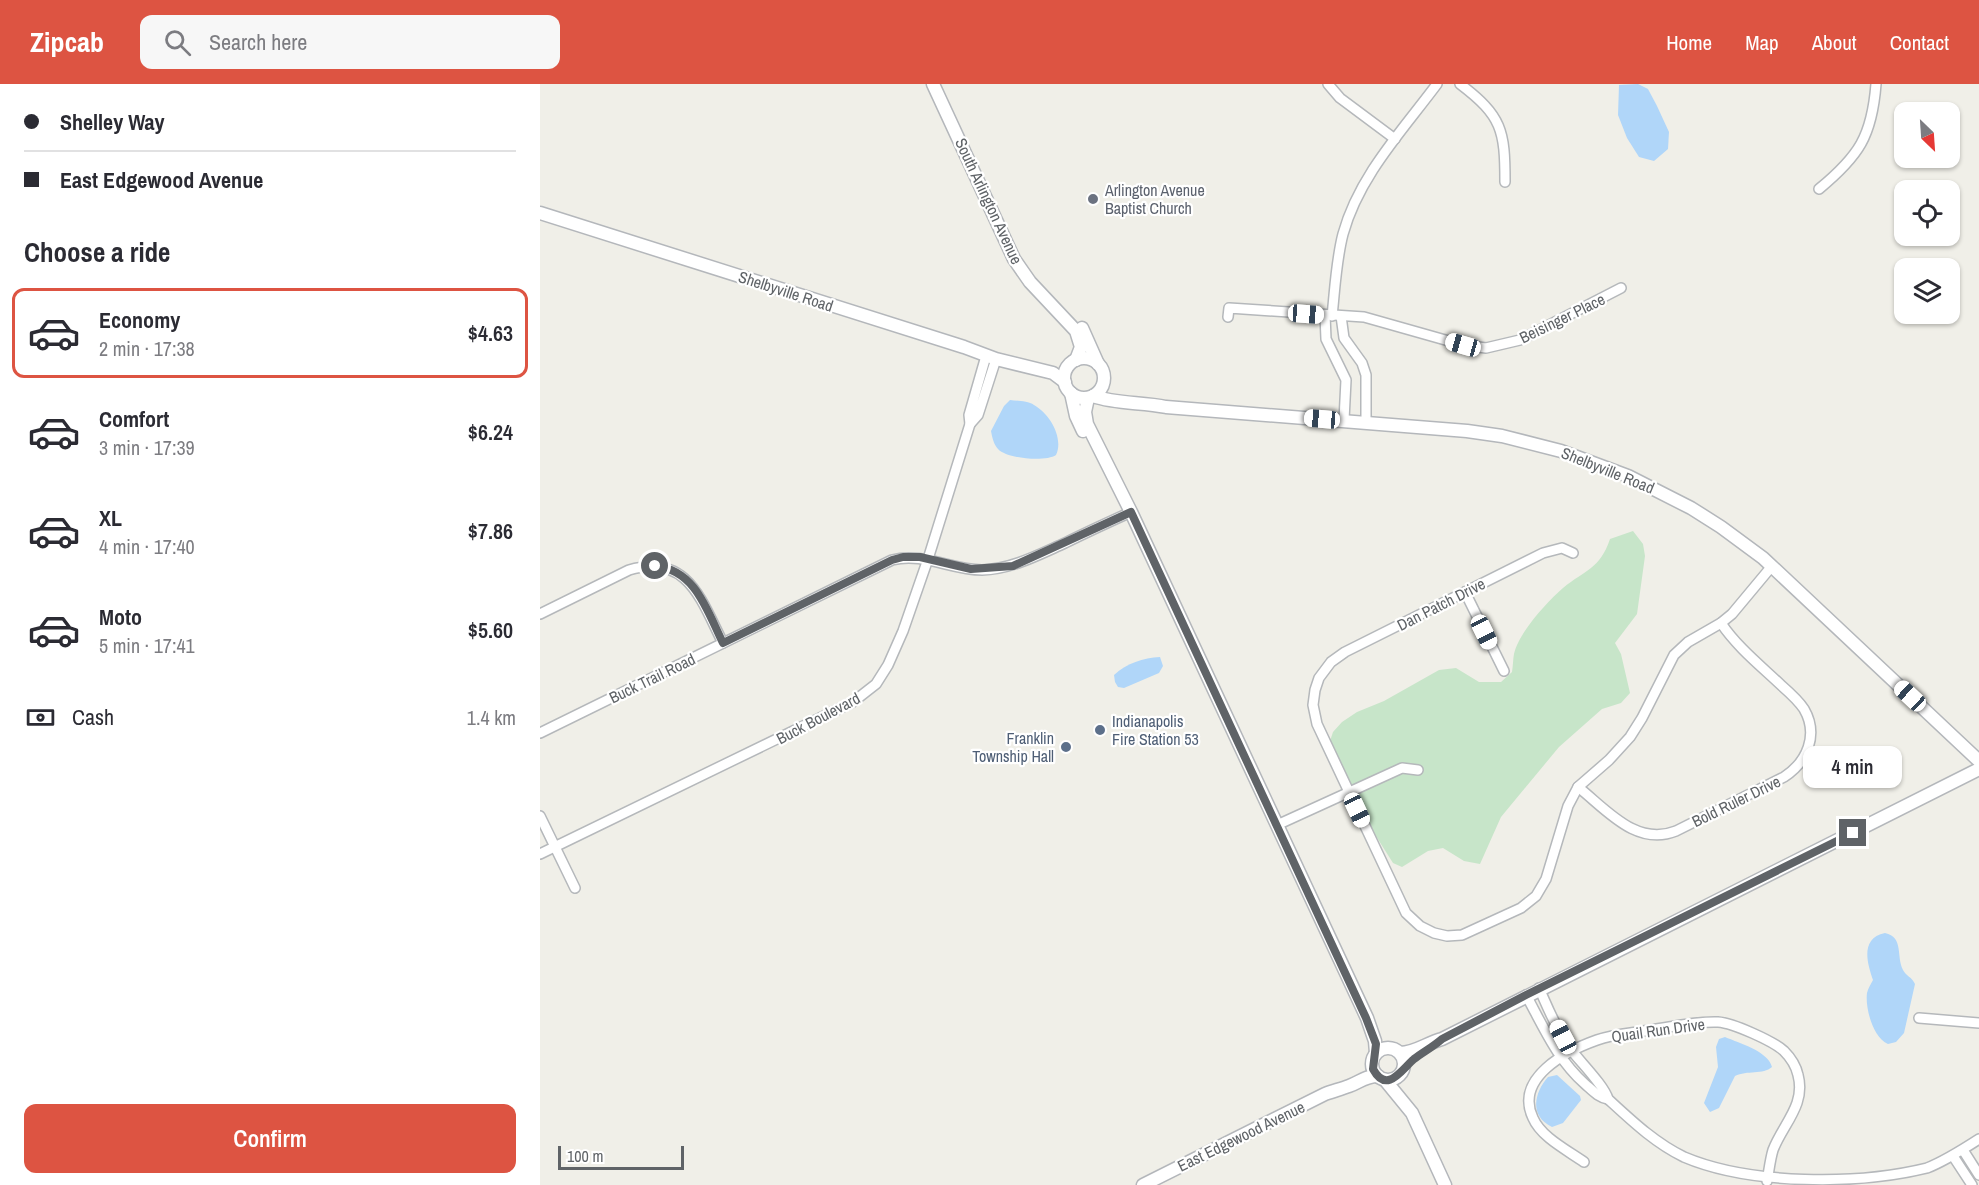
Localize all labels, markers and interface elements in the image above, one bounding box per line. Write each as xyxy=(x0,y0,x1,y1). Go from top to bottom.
search box xyxy=(140,15,560,69)
text: Zipcab xyxy=(30,23,104,61)
icon: search xyxy=(161,26,194,59)
text: Search here xyxy=(209,27,307,57)
text: Home xyxy=(1666,28,1712,57)
text: Map xyxy=(1745,28,1779,57)
text: About xyxy=(1812,28,1857,57)
text: Contact xyxy=(1890,28,1949,57)
north arrow xyxy=(1894,102,1960,168)
map controls xyxy=(1894,102,1960,324)
text: Shelley Way xyxy=(60,107,165,137)
street label: South Arlington Avenue xyxy=(950,134,1028,268)
text: East Edgewood Avenue xyxy=(60,165,263,195)
place label: Arlington Avenue Baptist Church xyxy=(1104,179,1205,219)
button: locate xyxy=(1894,180,1960,246)
marker: Arlington Avenue Baptist Church xyxy=(1086,192,1100,206)
text: Choose a ride xyxy=(24,234,170,270)
button: layers xyxy=(1894,258,1960,324)
street label: Shelbyville Road xyxy=(736,265,836,317)
street label: Beisinger Place xyxy=(1516,288,1608,348)
car xyxy=(1287,304,1325,324)
text: Economy xyxy=(99,305,180,335)
icon: car xyxy=(27,306,81,360)
text: $4.63 xyxy=(468,318,513,348)
car xyxy=(1443,331,1483,359)
text: 2 min · 17:38 xyxy=(99,335,195,362)
text: Comfort xyxy=(99,404,169,434)
icon: car xyxy=(27,405,81,459)
car xyxy=(1303,408,1341,430)
text: $6.24 xyxy=(468,417,513,447)
text: 3 min · 17:39 xyxy=(99,434,195,461)
street label: Shelbyville Road xyxy=(1558,441,1658,499)
text: XL xyxy=(99,503,122,533)
icon: car xyxy=(27,504,81,558)
text: $7.86 xyxy=(468,516,513,546)
text: 4 min · 17:40 xyxy=(99,533,195,560)
route start xyxy=(641,552,668,579)
street label: Dan Patch Drive xyxy=(1393,572,1489,636)
text: Moto xyxy=(99,602,142,632)
icon: car xyxy=(27,603,81,657)
car xyxy=(1468,612,1500,652)
text: $5.60 xyxy=(468,615,513,645)
text: 5 min · 17:41 xyxy=(99,632,195,659)
street label: Buck Trail Road xyxy=(605,648,699,708)
car xyxy=(1891,677,1929,715)
street label: Buck Boulevard xyxy=(772,687,864,749)
icon: cash xyxy=(24,701,57,734)
text: Cash xyxy=(72,702,114,732)
text: 1.4 km xyxy=(467,704,516,731)
place label: Indianapolis Fire Station 53 xyxy=(1112,710,1199,750)
marker: Indianapolis Fire Station 53 xyxy=(1093,723,1107,737)
place label: Franklin Township Hall xyxy=(972,727,1054,767)
marker: Franklin Township Hall xyxy=(1059,740,1073,754)
callout: 4 min xyxy=(1804,746,1902,788)
text: 4 min xyxy=(1831,753,1874,780)
street label: Bold Ruler Drive xyxy=(1688,770,1784,832)
car xyxy=(1341,790,1373,830)
route end xyxy=(1839,819,1866,846)
street label: Quail Run Drive xyxy=(1610,1013,1706,1047)
car xyxy=(1547,1017,1579,1057)
street label: East Edgewood Avenue xyxy=(1174,1096,1308,1176)
button: Confirm xyxy=(24,1104,516,1173)
scale bar xyxy=(558,1143,684,1170)
text: 100 m xyxy=(567,1145,603,1167)

